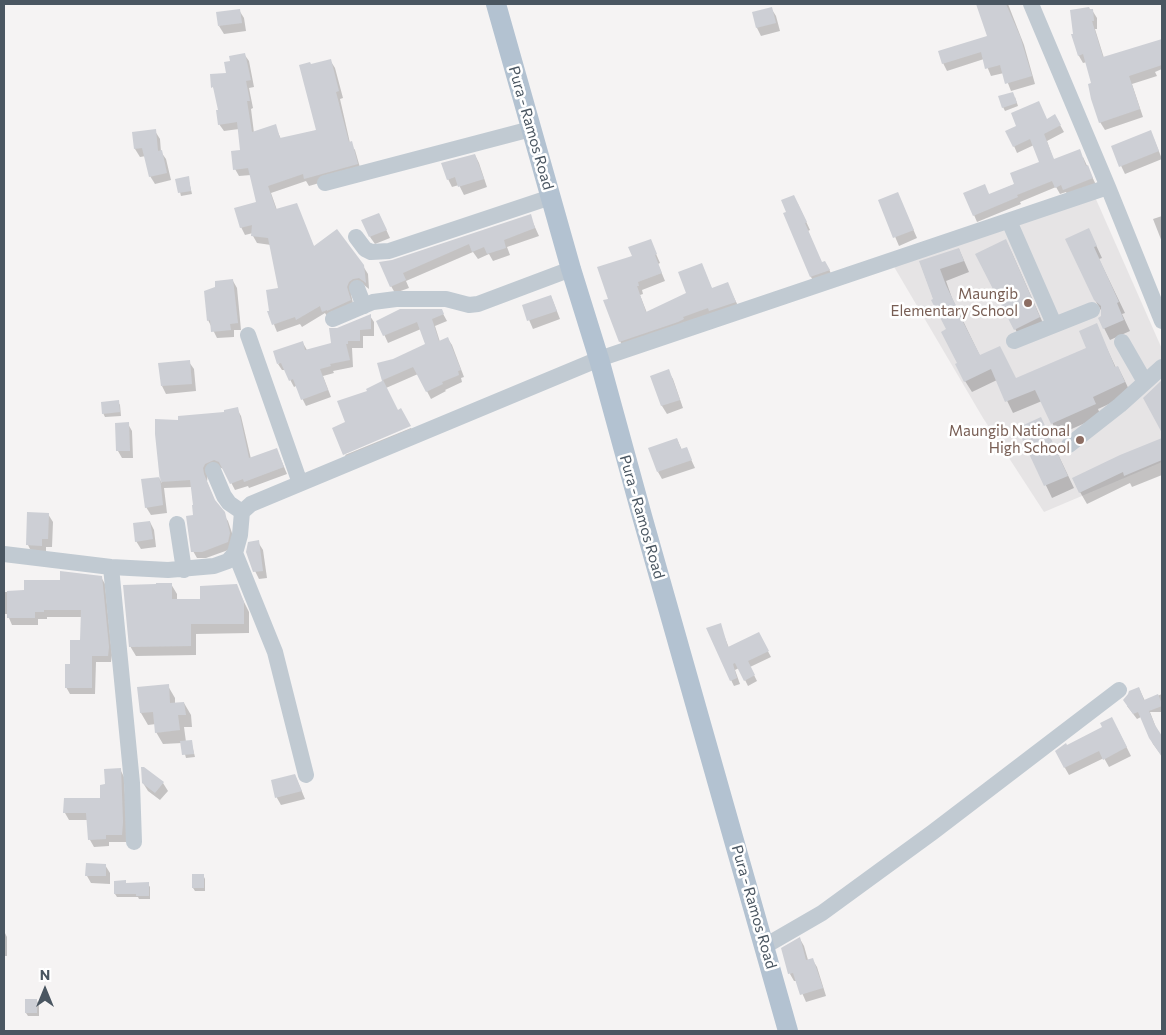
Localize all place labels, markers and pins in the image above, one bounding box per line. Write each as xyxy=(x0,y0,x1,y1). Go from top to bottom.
place label: Maungib Elementary School xyxy=(891,285,1018,320)
marker: Maungib Elementary School xyxy=(1022,297,1034,309)
place label: Maungib National High School xyxy=(949,422,1070,457)
marker: Maungib National High School xyxy=(1074,434,1086,446)

